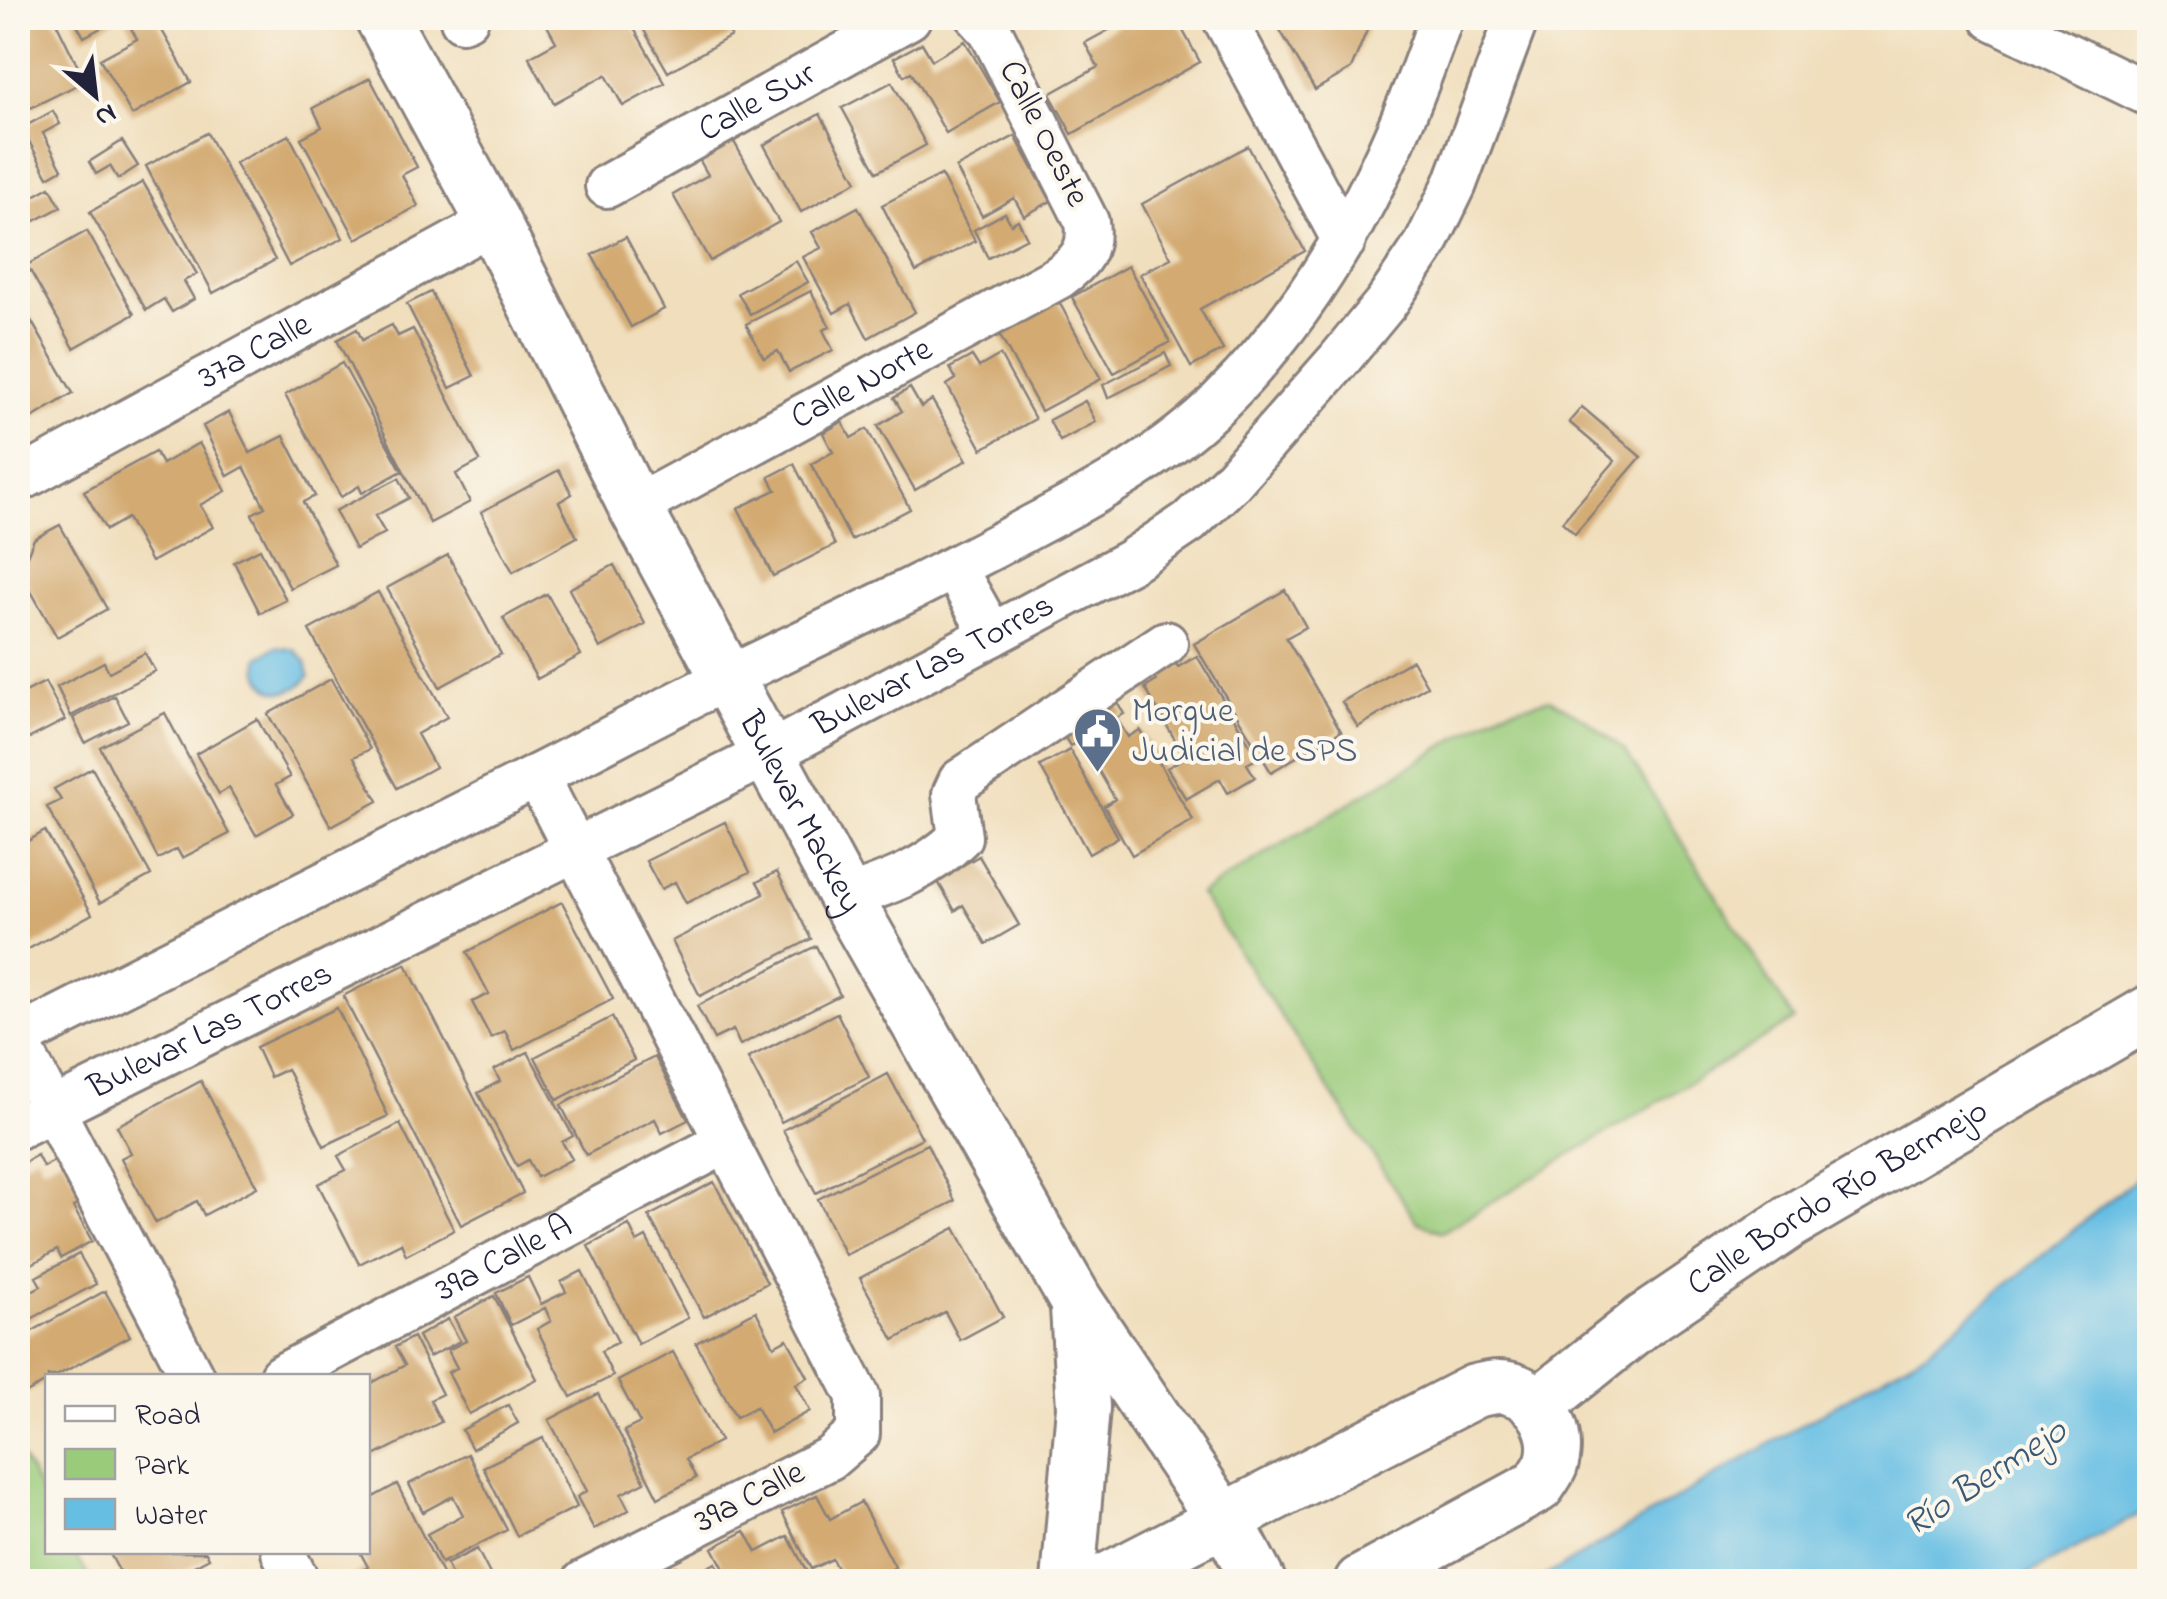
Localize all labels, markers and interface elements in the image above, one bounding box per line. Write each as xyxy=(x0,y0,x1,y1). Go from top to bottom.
north arrow xyxy=(45,45,145,145)
street label: Calle Sur xyxy=(689,49,826,156)
street label: Calle Oeste xyxy=(984,52,1102,216)
text: N xyxy=(87,91,123,137)
street label: 37a Calle xyxy=(189,300,321,403)
street label: Calle Norte xyxy=(782,325,942,443)
street label: Bulevar Las Torres xyxy=(802,581,1064,752)
place label: Morgue Judicial de SPS xyxy=(1132,687,1358,778)
street label: Bulevar Mackey xyxy=(724,701,875,923)
public building icon: Morgue Judicial de SPS xyxy=(1071,706,1123,774)
street label: Bulevar Las Torres xyxy=(78,949,342,1114)
street label: Calle Bordo Río Bermejo xyxy=(1677,1086,1998,1310)
street label: 39a Calle A xyxy=(426,1202,582,1316)
legend xyxy=(45,1374,370,1554)
text: Road xyxy=(135,1395,200,1439)
water label: Río Bermejo xyxy=(1893,1404,2080,1553)
text: Park xyxy=(135,1445,190,1489)
street label: 39a Calle xyxy=(686,1448,815,1548)
text: Water xyxy=(135,1495,208,1539)

